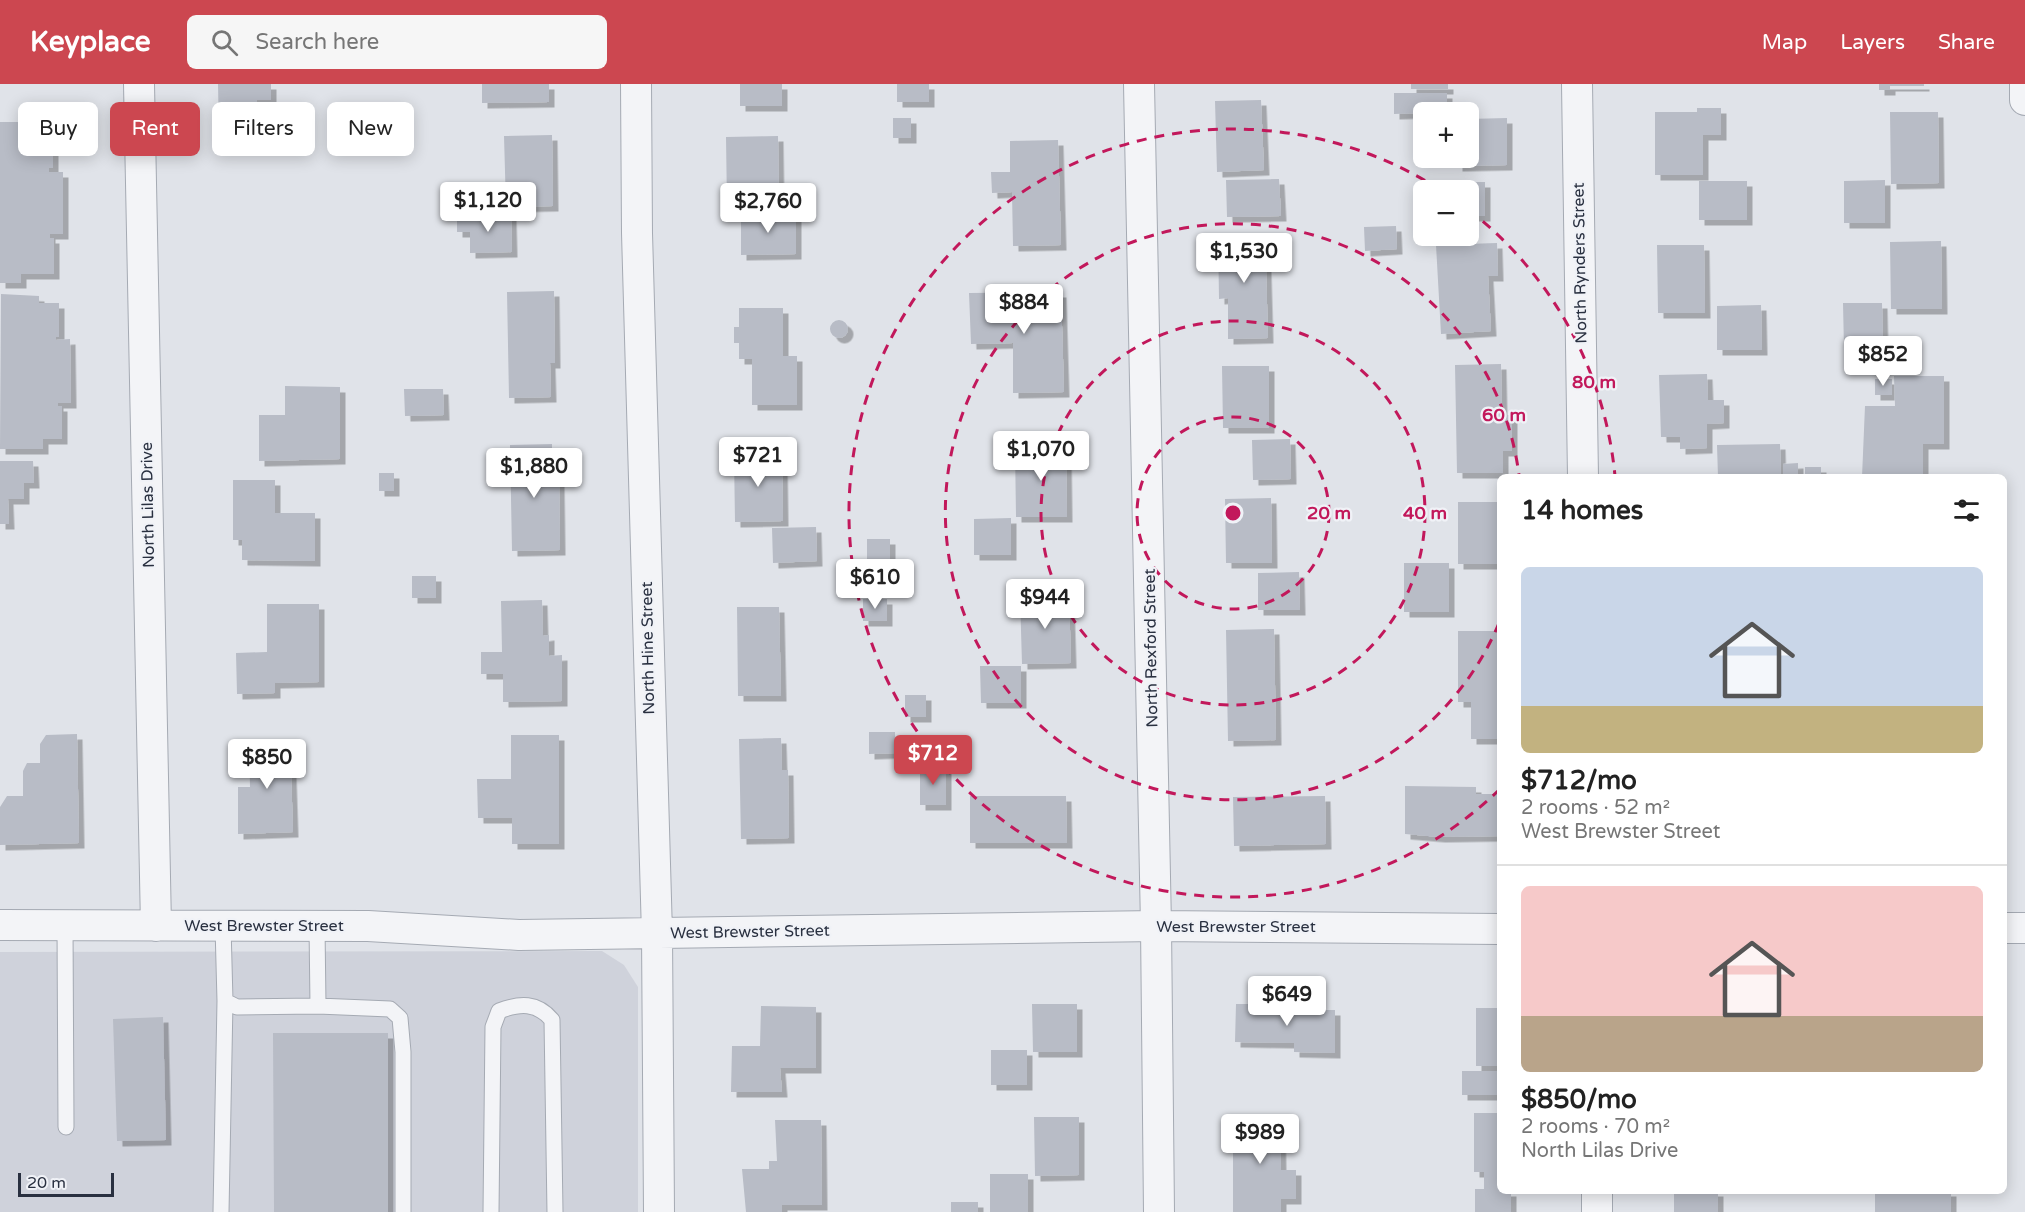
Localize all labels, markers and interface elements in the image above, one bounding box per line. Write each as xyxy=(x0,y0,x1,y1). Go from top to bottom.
search box xyxy=(187,15,607,69)
text: Keyplace xyxy=(30,25,151,59)
icon: search xyxy=(208,26,241,59)
text: Search here xyxy=(256,29,379,55)
text: Map xyxy=(1762,30,1807,55)
text: Layers xyxy=(1840,30,1905,55)
text: Share xyxy=(1938,30,1995,55)
chip: Buy xyxy=(18,102,98,156)
chip: Rent xyxy=(110,102,200,156)
chip: Filters xyxy=(212,102,315,156)
chip: New xyxy=(327,102,414,156)
map controls xyxy=(1413,102,1479,246)
button: + xyxy=(1413,102,1479,168)
button: − xyxy=(1413,180,1479,246)
pin: $1,120 xyxy=(439,182,537,233)
street label: North Rynders Street xyxy=(1569,182,1591,344)
pin: $2,760 xyxy=(719,183,817,234)
text: $1,120 xyxy=(454,189,522,213)
text: $2,760 xyxy=(734,190,802,214)
pin: $1,530 xyxy=(1195,233,1293,284)
text: $1,530 xyxy=(1210,240,1278,264)
pin: $884 xyxy=(988,284,1060,335)
text: $884 xyxy=(999,291,1049,315)
pin: $852 xyxy=(1847,336,1919,387)
text: $852 xyxy=(1858,343,1908,367)
text: 80 m xyxy=(1572,371,1616,393)
text: 60 m xyxy=(1482,404,1526,426)
pin: $1,070 xyxy=(992,431,1090,482)
pin: $721 xyxy=(722,437,794,488)
text: $1,070 xyxy=(1007,438,1075,462)
street label: North Lilas Drive xyxy=(137,442,159,568)
text: $721 xyxy=(733,444,783,468)
pin: $1,880 xyxy=(485,448,583,499)
text: $1,880 xyxy=(500,455,568,479)
icon: filters xyxy=(1950,494,1983,527)
text: 14 homes xyxy=(1521,495,1643,526)
text: 20 m xyxy=(1307,502,1351,524)
text: 40 m xyxy=(1403,502,1447,524)
centre of rings xyxy=(1223,503,1243,523)
pin: $610 xyxy=(839,559,911,610)
text: $610 xyxy=(850,566,900,590)
street label: North Rexford Street xyxy=(1140,568,1162,728)
pin: $944 xyxy=(1009,579,1081,630)
street label: North Hine Street xyxy=(637,581,659,715)
text: $944 xyxy=(1020,586,1070,610)
icon: home xyxy=(1698,606,1806,714)
pin: $712 xyxy=(897,735,969,786)
pin: $850 xyxy=(231,739,303,790)
text: $712 xyxy=(908,742,958,766)
text: $850 xyxy=(242,746,292,770)
text: $712/mo xyxy=(1521,765,1637,796)
text: 2 rooms · 52 m² xyxy=(1521,796,1670,820)
text: West Brewster Street xyxy=(1521,820,1721,844)
street label: West Brewster Street xyxy=(184,916,344,936)
street label: West Brewster Street xyxy=(1156,917,1316,937)
street label: West Brewster Street xyxy=(670,921,830,943)
icon: home xyxy=(1698,925,1806,1033)
pin: $649 xyxy=(1251,976,1323,1027)
text: $649 xyxy=(1262,983,1312,1007)
text: $850/mo xyxy=(1521,1084,1637,1115)
pin: $989 xyxy=(1224,1114,1296,1165)
text: 2 rooms · 70 m² xyxy=(1521,1115,1670,1139)
text: $989 xyxy=(1235,1121,1285,1145)
text: North Lilas Drive xyxy=(1521,1139,1678,1163)
scale bar xyxy=(18,1170,114,1198)
text: 20 m xyxy=(27,1173,66,1193)

